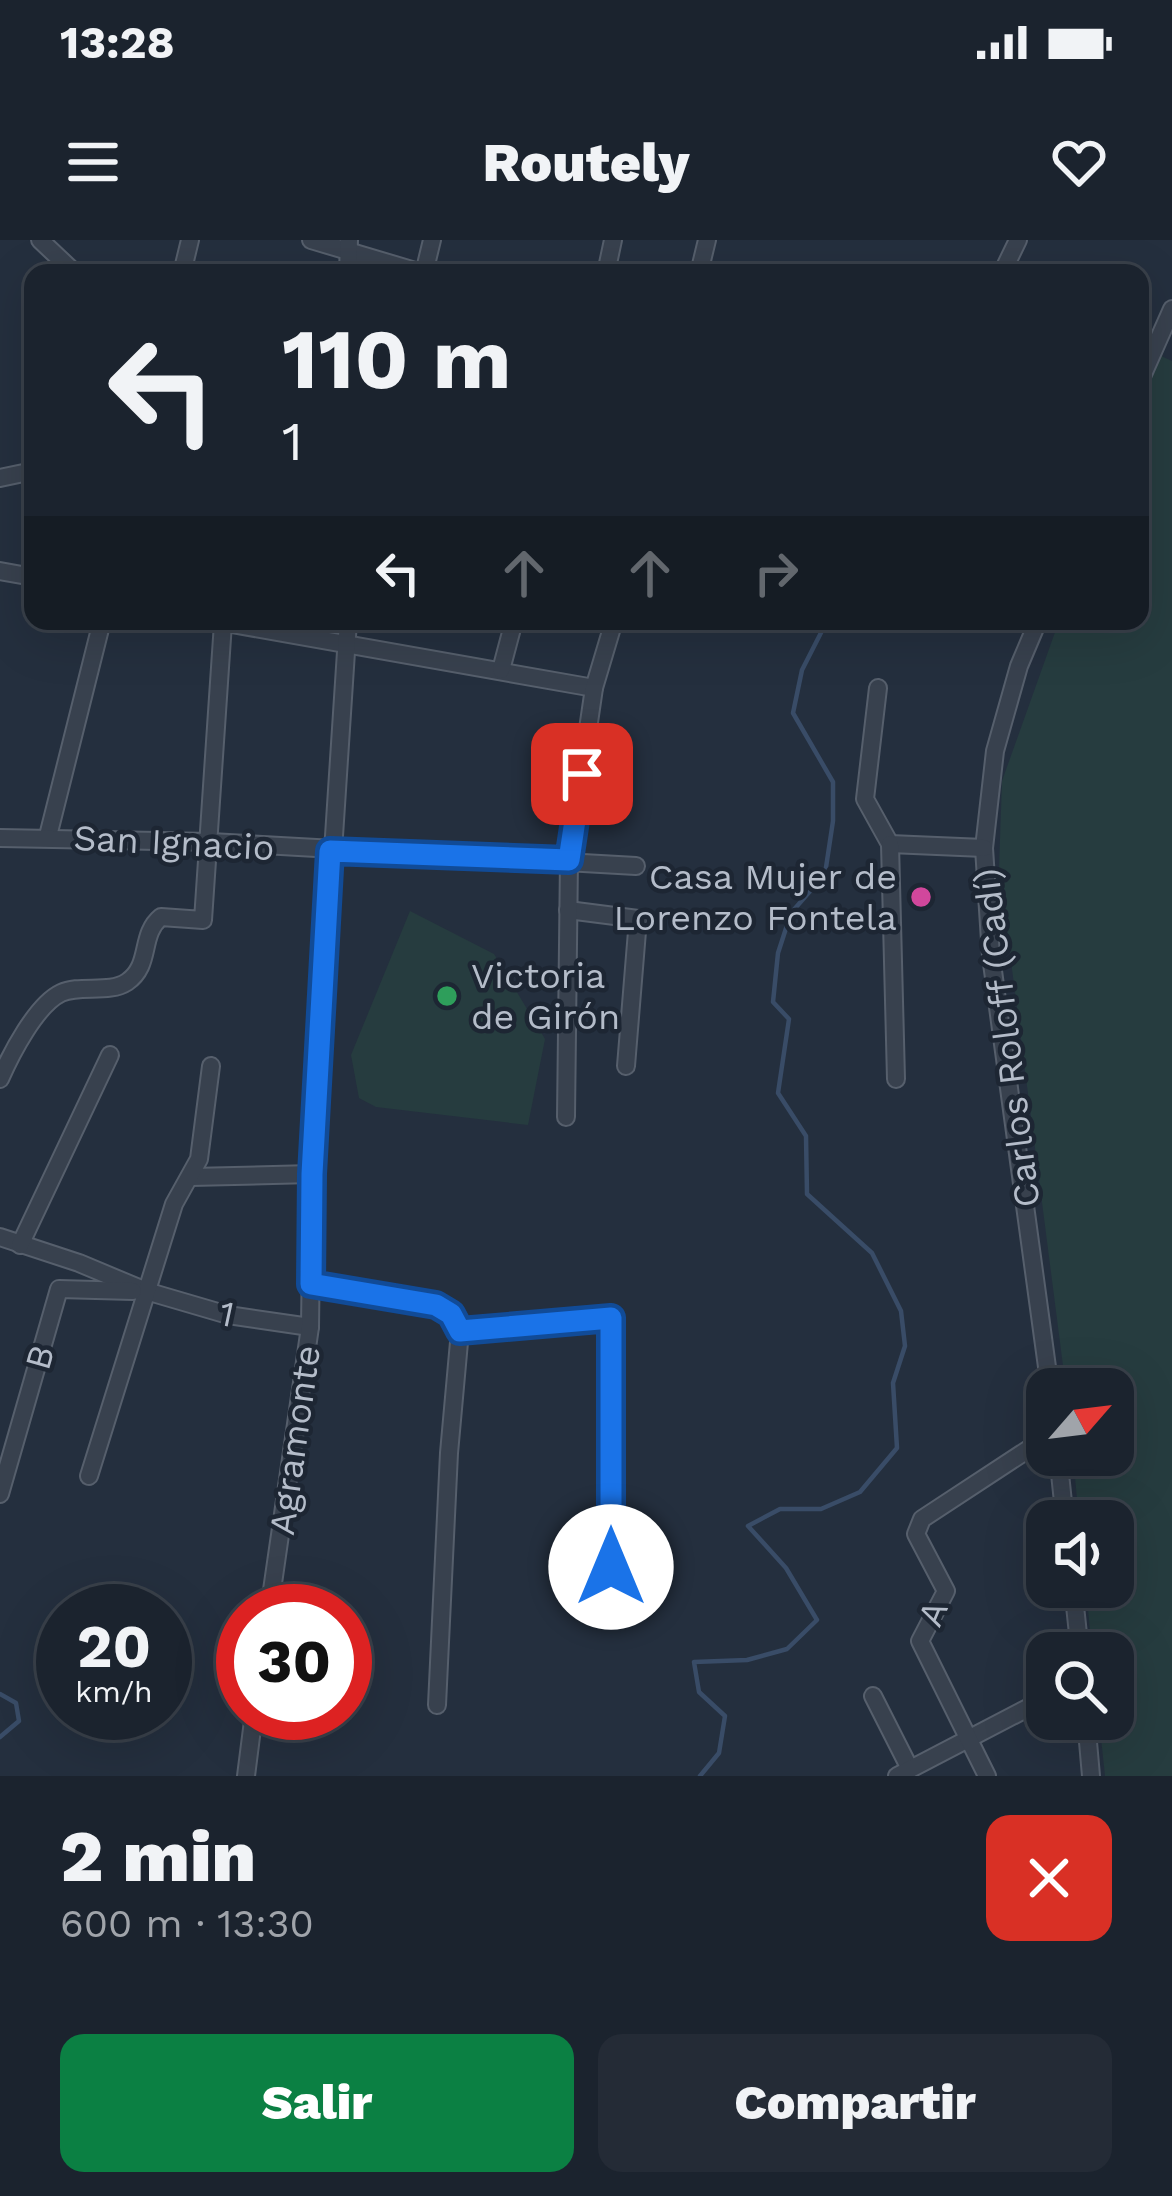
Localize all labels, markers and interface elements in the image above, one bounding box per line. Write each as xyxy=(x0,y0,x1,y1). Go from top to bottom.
text: 13:28 xyxy=(60,16,175,69)
icon: menu xyxy=(60,129,126,195)
icon: heart xyxy=(1046,129,1112,195)
text: Routely xyxy=(482,131,690,194)
text: 110 m xyxy=(282,310,512,408)
icon: left xyxy=(84,312,240,468)
text: 1 xyxy=(282,410,303,473)
icon: left xyxy=(365,540,431,606)
icon: ahead xyxy=(491,540,557,606)
icon: ahead xyxy=(617,540,683,606)
icon: right xyxy=(743,540,809,606)
pin xyxy=(531,723,633,825)
icon: arrive xyxy=(549,741,615,807)
street label: San Ignacio xyxy=(72,817,275,869)
place label: Casa Mujer de Lorenzo Fontela xyxy=(614,856,897,939)
street label: Carlos Roloff (Cadí) xyxy=(965,866,1049,1210)
marker: Casa Mujer de Lorenzo Fontela xyxy=(908,884,934,910)
place label: Victoria de Girón xyxy=(471,955,620,1038)
marker: Victoria de Girón xyxy=(434,983,460,1009)
street label: 1 xyxy=(216,1292,238,1336)
street label: B xyxy=(17,1340,63,1374)
street label: Agramonte xyxy=(261,1343,329,1538)
north arrow xyxy=(1026,1368,1134,1476)
map controls xyxy=(1026,1368,1134,1740)
button: sound xyxy=(1026,1500,1134,1608)
position arrow xyxy=(548,1504,674,1630)
speed limit sign: 30 xyxy=(216,1584,372,1740)
street label: A xyxy=(909,1594,957,1633)
text: 20 xyxy=(77,1611,151,1682)
button: search xyxy=(1026,1632,1134,1740)
text: km/h xyxy=(75,1674,153,1709)
text: 2 min xyxy=(60,1814,256,1898)
button: close xyxy=(986,1815,1112,1941)
text: 600 m · 13:30 xyxy=(60,1901,314,1946)
button: Salir xyxy=(60,2034,574,2172)
button: Compartir xyxy=(598,2034,1112,2172)

